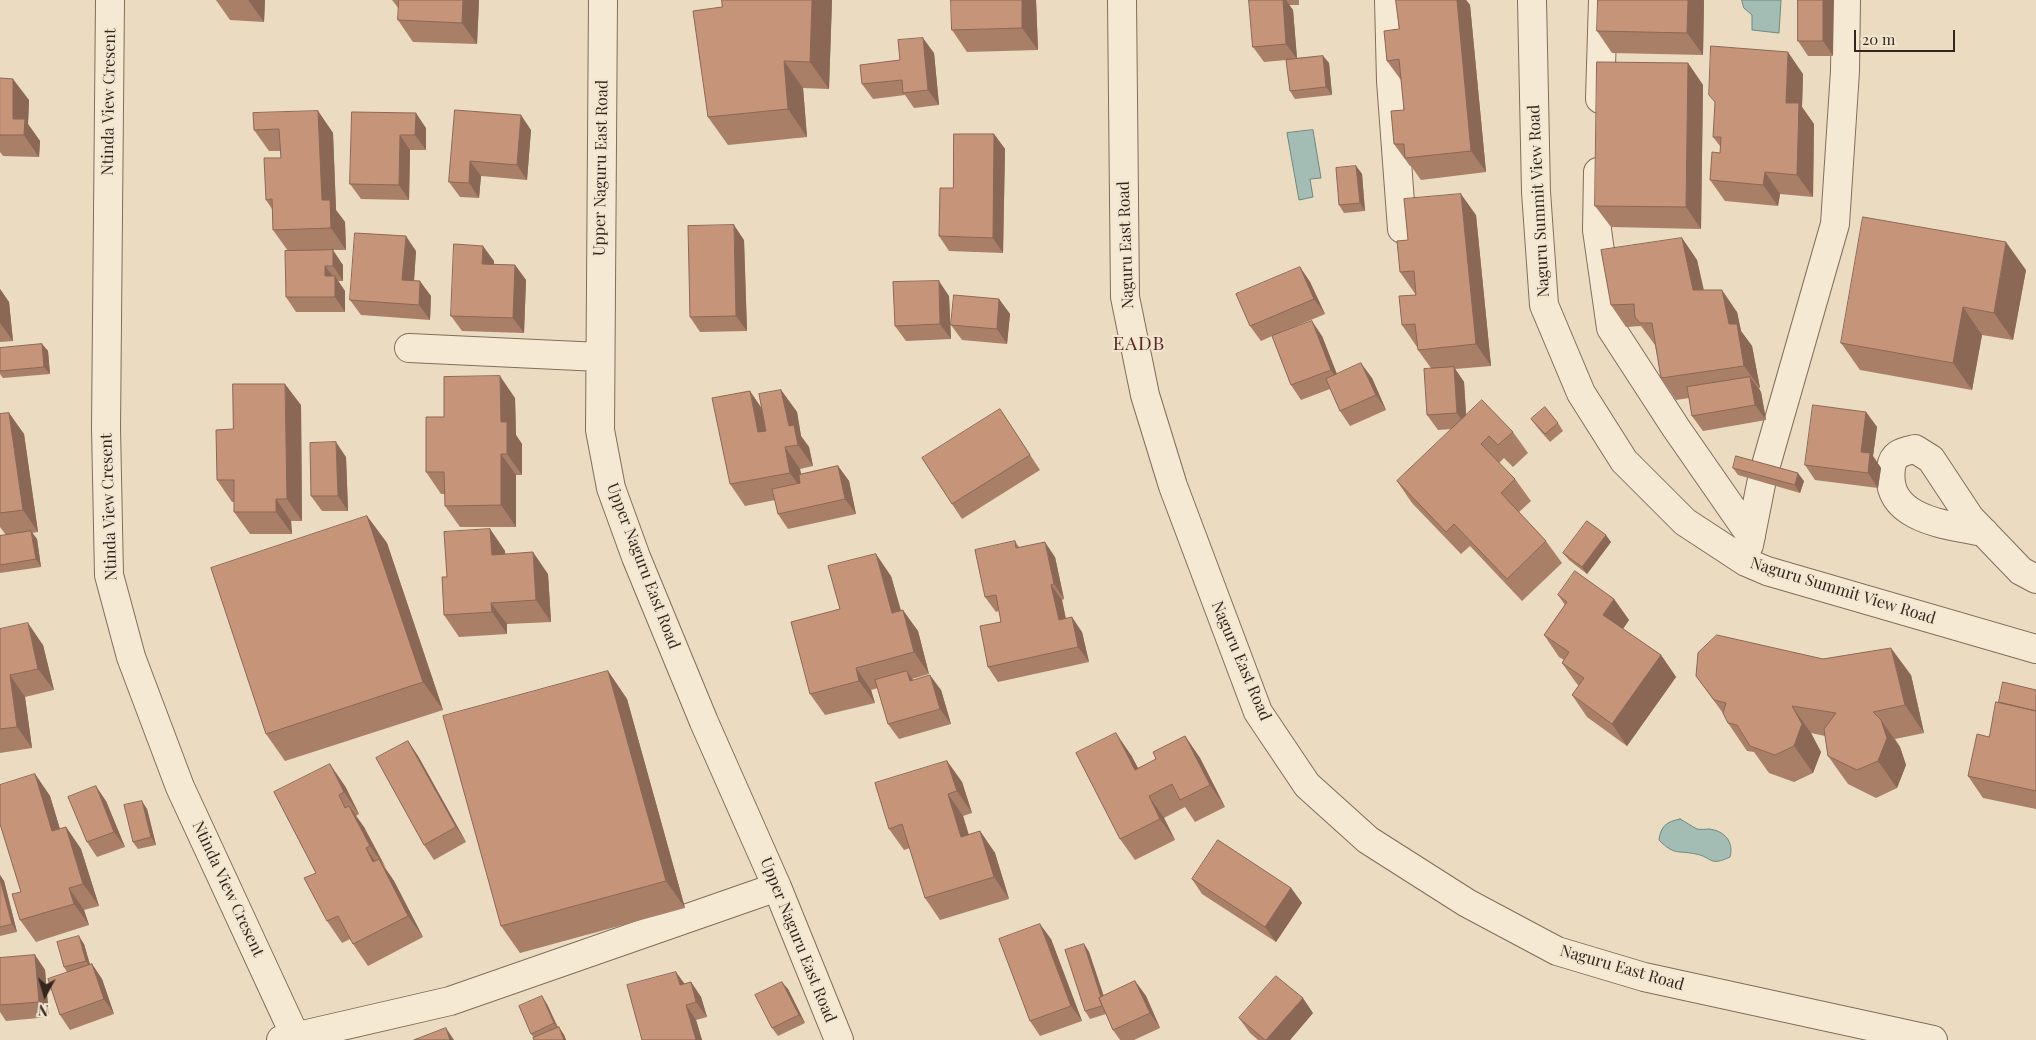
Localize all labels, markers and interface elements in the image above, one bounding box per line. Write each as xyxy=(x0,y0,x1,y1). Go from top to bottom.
scale bar xyxy=(1856,20,1957,52)
street label: Ntinda View Cresent xyxy=(98,28,120,176)
text: 20 m xyxy=(1862,29,1895,49)
street label: Upper Naguru East Road xyxy=(590,80,612,256)
street label: Naguru Summit View Road xyxy=(1524,104,1554,298)
street label: Naguru East Road xyxy=(1114,181,1138,309)
district label: EADB xyxy=(1112,333,1166,355)
street label: Ntinda View Cresent xyxy=(97,433,121,581)
street label: Upper Naguru East Road xyxy=(602,480,684,652)
street label: Naguru Summit View Road xyxy=(1748,554,1938,628)
street label: Naguru East Road xyxy=(1207,598,1275,724)
street label: Ntinda View Cresent xyxy=(188,818,268,960)
street label: Upper Naguru East Road xyxy=(756,855,840,1025)
street label: Naguru East Road xyxy=(1558,941,1686,995)
north arrow xyxy=(20,970,70,1020)
text: N xyxy=(37,1000,49,1020)

